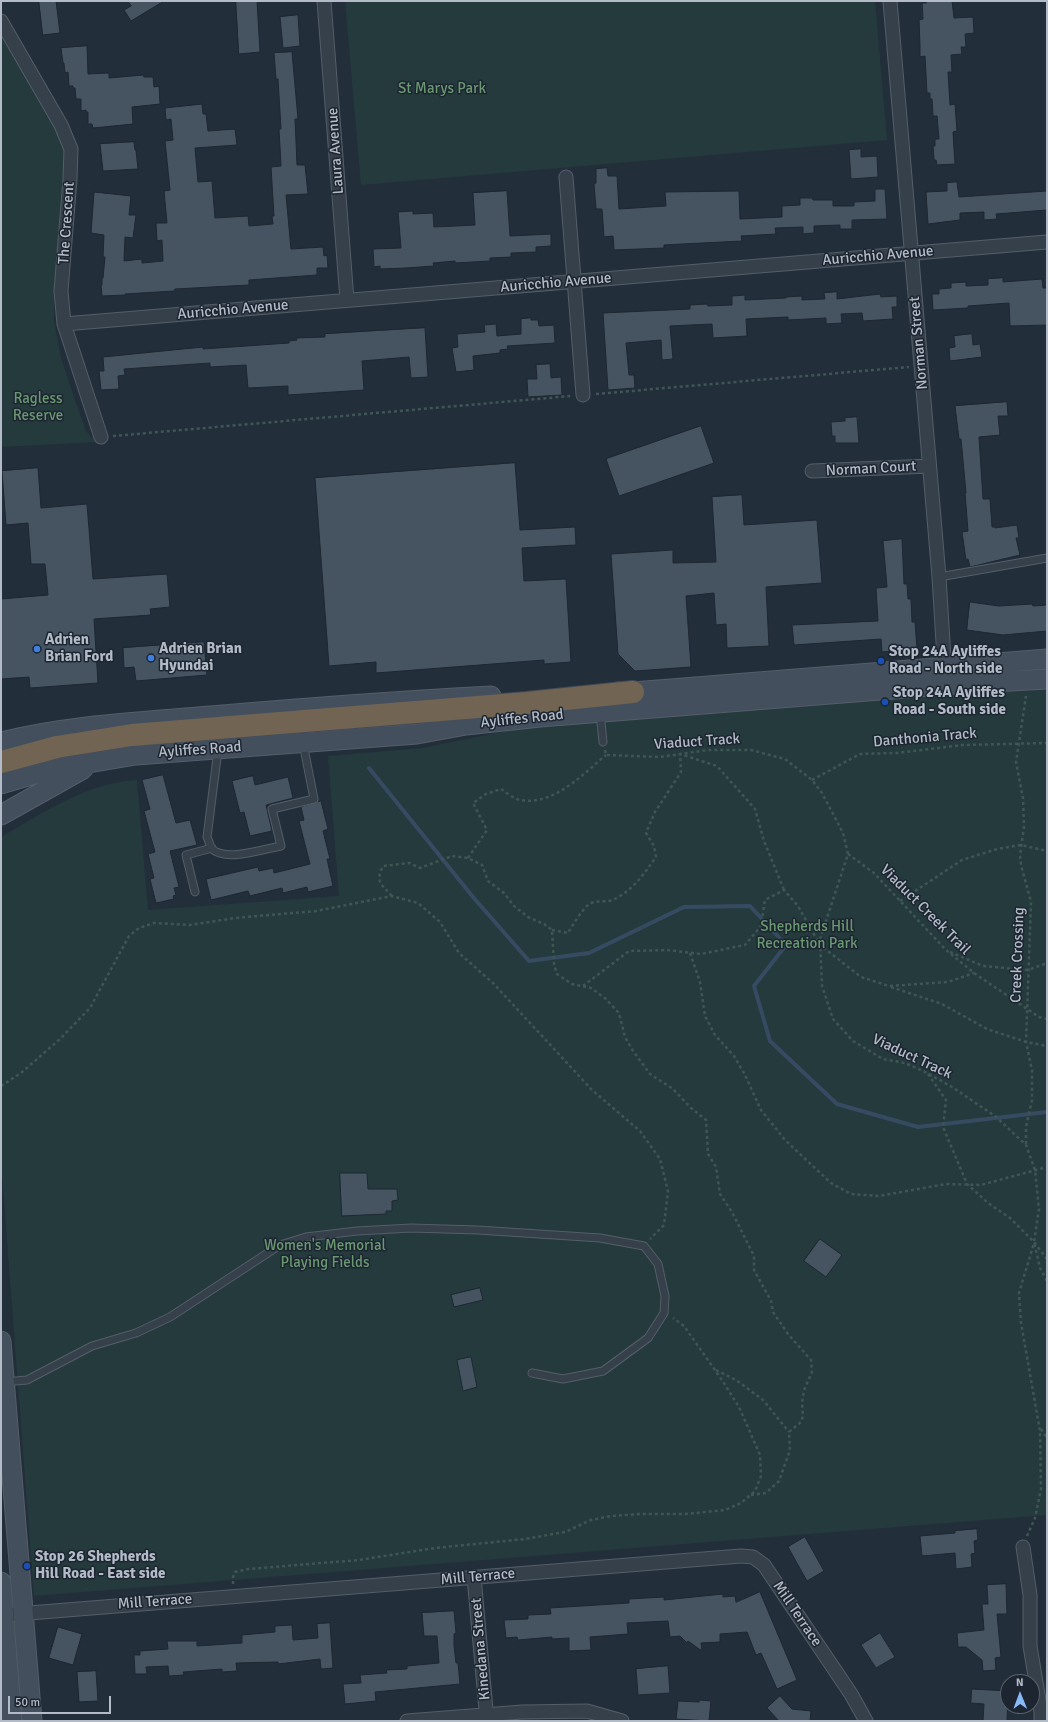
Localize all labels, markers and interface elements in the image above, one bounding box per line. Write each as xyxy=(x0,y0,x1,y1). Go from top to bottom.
park label: St Marys Park xyxy=(398,80,486,98)
street label: Laura Avenue xyxy=(324,107,348,195)
street label: The Crescent xyxy=(55,181,79,265)
street label: Auricchio Avenue xyxy=(822,242,934,270)
street label: Auricchio Avenue xyxy=(500,269,612,297)
street label: Auricchio Avenue xyxy=(177,296,289,324)
street label: Norman Street xyxy=(906,296,932,390)
park label: Ragless Reserve xyxy=(13,390,63,425)
street label: Norman Court xyxy=(825,458,917,480)
place label: Adrien Brian Ford xyxy=(45,631,113,666)
place label: Adrien Brian Hyundai xyxy=(159,640,242,675)
place label: Stop 24A Ayliffes Road - North side xyxy=(889,643,1002,678)
marker: Adrien Brian Ford xyxy=(32,644,42,654)
marker: Adrien Brian Hyundai xyxy=(146,653,156,663)
marker: Stop 24A Ayliffes Road - North side xyxy=(876,656,886,666)
place label: Stop 24A Ayliffes Road - South side xyxy=(893,684,1006,719)
marker: Stop 24A Ayliffes Road - South side xyxy=(880,697,890,707)
street label: Ayliffes Road xyxy=(480,706,564,732)
street label: Danthonia Track xyxy=(872,725,978,751)
street label: Viaduct Track xyxy=(653,730,741,754)
street label: Ayliffes Road xyxy=(158,738,242,762)
street label: Viaduct Creek Trail xyxy=(876,861,974,959)
street label: Creek Crossing xyxy=(1007,907,1029,1003)
park label: Shepherds Hill Recreation Park xyxy=(756,918,858,953)
street label: Viaduct Track xyxy=(869,1031,955,1083)
park label: Women's Memorial Playing Fields xyxy=(264,1237,386,1272)
place label: Stop 26 Shepherds Hill Road - East side xyxy=(35,1548,166,1583)
marker: Stop 26 Shepherds Hill Road - East side xyxy=(22,1561,32,1571)
street label: Mill Terrace xyxy=(440,1565,516,1589)
street label: Mill Terrace xyxy=(769,1578,825,1650)
street label: Mill Terrace xyxy=(117,1590,193,1614)
street label: Kinedana Street xyxy=(468,1597,494,1701)
north arrow xyxy=(1000,1674,1040,1714)
text: N xyxy=(1016,1676,1024,1689)
scale bar xyxy=(10,1688,113,1714)
text: 50 m xyxy=(15,1695,40,1710)

